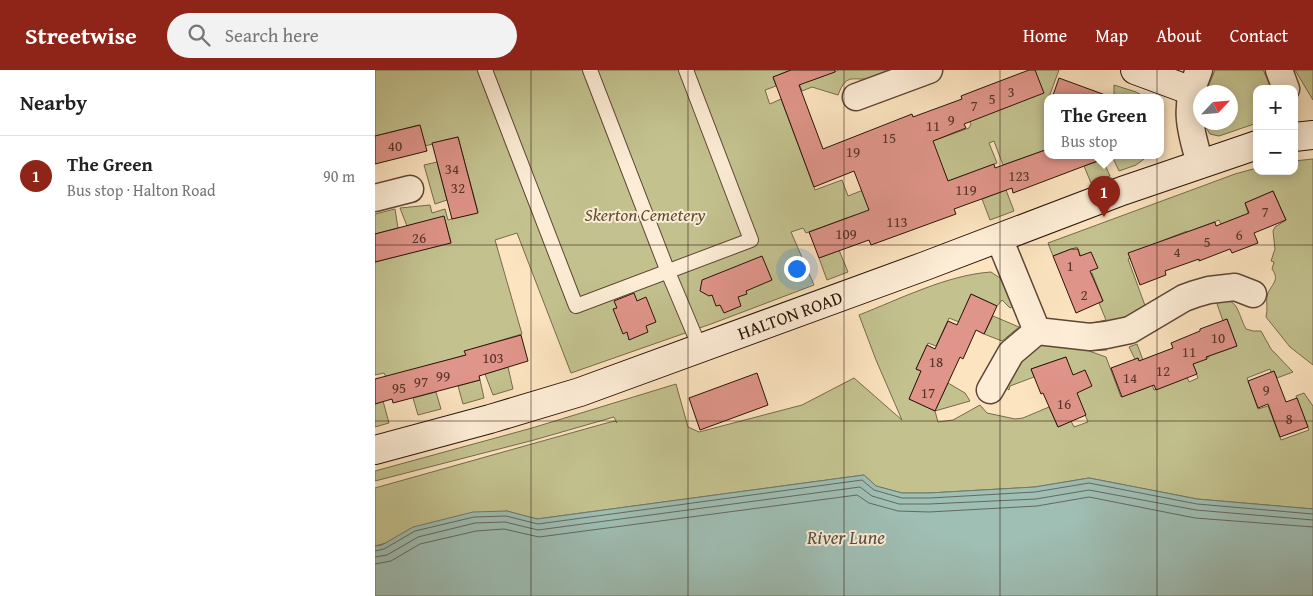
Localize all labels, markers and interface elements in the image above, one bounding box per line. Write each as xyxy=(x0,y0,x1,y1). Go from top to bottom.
search box xyxy=(167,13,517,58)
text: Streetwise xyxy=(25,18,137,53)
icon: search xyxy=(185,21,213,49)
text: Search here xyxy=(225,21,319,49)
text: Home xyxy=(1023,22,1067,49)
text: Map xyxy=(1095,22,1128,49)
text: About xyxy=(1156,22,1202,49)
text: Contact xyxy=(1230,22,1288,49)
house number: 3 xyxy=(1007,81,1015,102)
north arrow xyxy=(1193,85,1238,130)
map controls xyxy=(1253,85,1298,175)
button: + xyxy=(1253,85,1298,130)
text: Nearby xyxy=(20,87,87,118)
house number: 5 xyxy=(988,88,996,109)
popup xyxy=(1044,94,1164,159)
house number: 7 xyxy=(970,95,978,116)
text: The Green xyxy=(1061,101,1147,129)
house number: 9 xyxy=(947,109,955,130)
house number: 11 xyxy=(926,115,940,136)
house number: 15 xyxy=(882,127,896,148)
text: Bus stop xyxy=(1061,129,1117,153)
button: − xyxy=(1253,130,1298,175)
house number: 40 xyxy=(388,135,402,156)
house number: 19 xyxy=(846,141,860,162)
text: The Green xyxy=(67,150,153,178)
house number: 34 xyxy=(445,158,459,179)
text: 1 xyxy=(32,164,40,188)
text: 90 m xyxy=(323,164,355,188)
house number: 123 xyxy=(1008,165,1030,186)
pin: 1 xyxy=(1088,176,1120,217)
house number: 32 xyxy=(451,177,465,198)
text: Bus stop · Halton Road xyxy=(67,178,216,202)
house number: 119 xyxy=(955,179,977,200)
park label: Skerton Cemetery xyxy=(585,201,706,228)
house number: 7 xyxy=(1261,201,1269,222)
house number: 113 xyxy=(886,211,908,232)
house number: 109 xyxy=(835,223,857,244)
house number: 6 xyxy=(1235,224,1243,245)
house number: 26 xyxy=(412,227,426,248)
house number: 5 xyxy=(1203,231,1211,252)
house number: 4 xyxy=(1173,241,1181,262)
house number: 1 xyxy=(1066,255,1074,276)
your location xyxy=(784,256,810,282)
street label: HALTON ROAD xyxy=(734,284,846,346)
house number: 2 xyxy=(1080,284,1088,305)
house number: 10 xyxy=(1211,327,1225,348)
house number: 11 xyxy=(1182,341,1196,362)
house number: 103 xyxy=(482,347,504,368)
house number: 18 xyxy=(929,351,943,372)
house number: 12 xyxy=(1156,360,1170,381)
house number: 99 xyxy=(436,365,450,386)
house number: 14 xyxy=(1123,367,1137,388)
house number: 97 xyxy=(414,371,428,392)
house number: 95 xyxy=(392,377,406,398)
house number: 9 xyxy=(1262,379,1270,400)
house number: 17 xyxy=(921,382,935,403)
house number: 16 xyxy=(1057,393,1071,414)
house number: 8 xyxy=(1285,408,1293,429)
water label: River Lune xyxy=(806,523,885,551)

